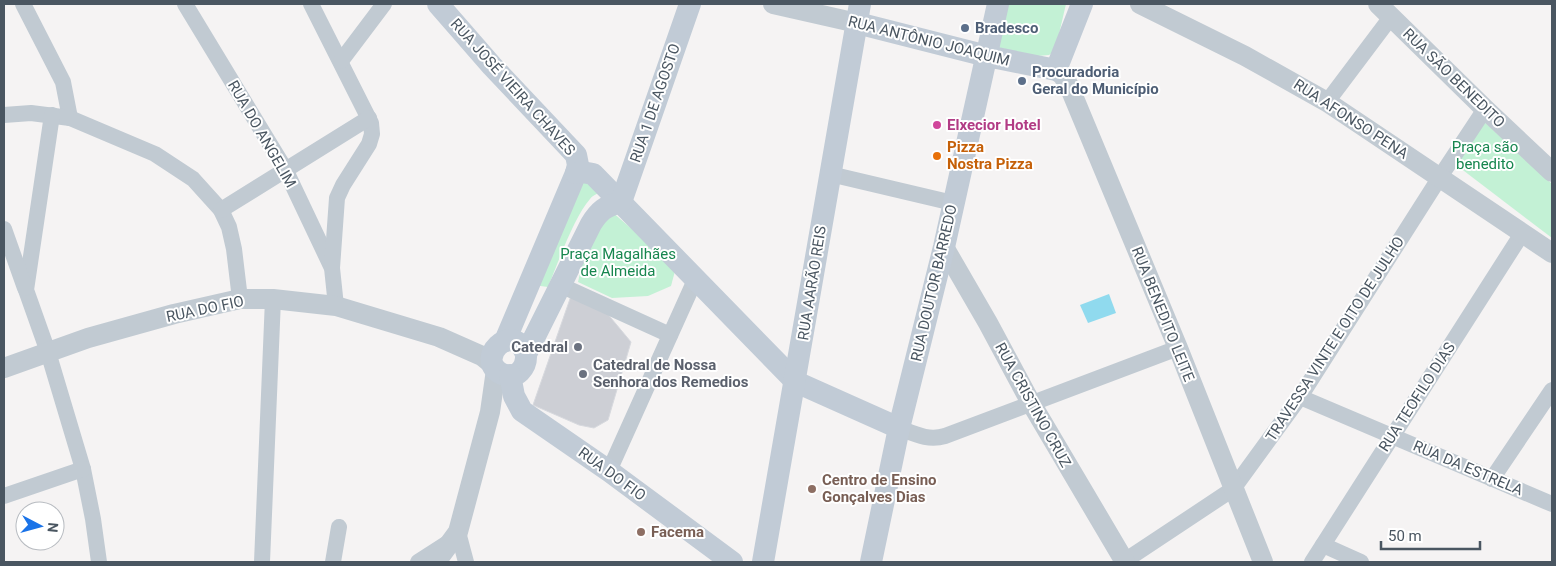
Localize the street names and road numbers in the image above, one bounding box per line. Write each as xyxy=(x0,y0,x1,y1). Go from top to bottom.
street label: RUA ANTÔNIO JOAQUIM xyxy=(846,12,1012,70)
street label: RUA JOSÉ VIEIRA CHAVES xyxy=(447,15,579,159)
street label: RUA SÃO BENEDITO xyxy=(1399,25,1509,131)
street label: RUA 1 DE AGOSTO xyxy=(626,41,684,165)
street label: RUA AFONSO PENA xyxy=(1290,75,1412,163)
street label: RUA DO ANGELIM xyxy=(224,77,300,191)
street label: RUA DOUTOR BARREDO xyxy=(907,203,961,363)
street label: RUA AARÃO REIS xyxy=(794,224,830,342)
street label: TRAVESSA VINTE E OITO DE JULHO xyxy=(1262,233,1408,445)
street label: RUA BENEDITO LEITE xyxy=(1128,244,1198,384)
street label: RUA DO FIO xyxy=(165,292,245,326)
street label: RUA CRISTINO CRUZ xyxy=(991,339,1075,471)
street label: RUA TEOFILO DIAS xyxy=(1375,339,1459,455)
street label: RUA DA ESTRELA xyxy=(1410,437,1526,499)
street label: RUA DO FIO xyxy=(575,444,649,504)

